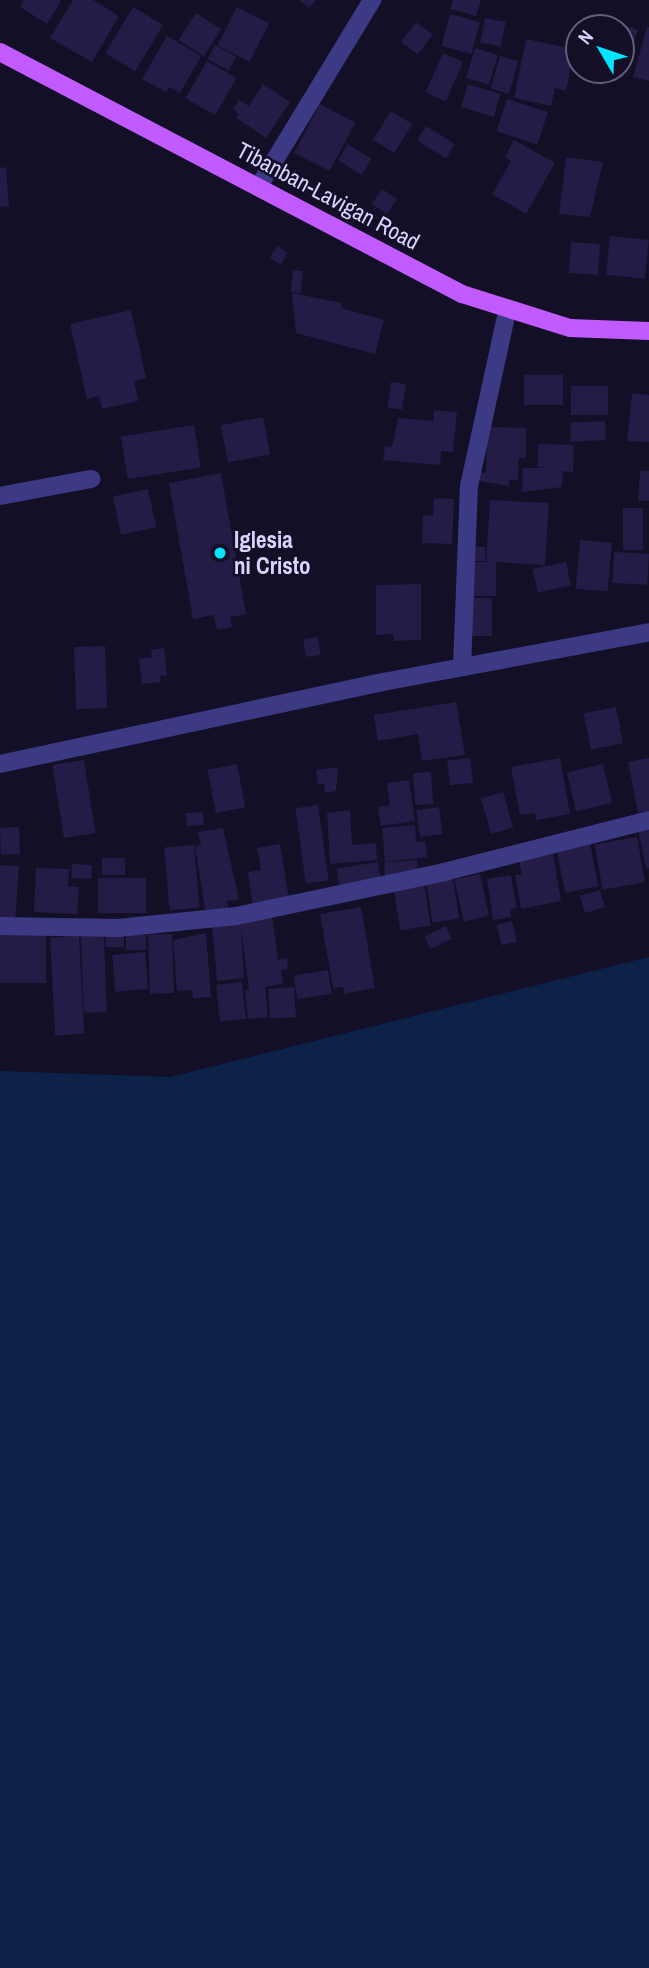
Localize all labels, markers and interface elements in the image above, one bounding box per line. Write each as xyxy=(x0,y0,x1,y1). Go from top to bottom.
north arrow xyxy=(565,14,635,84)
text: N xyxy=(572,24,599,50)
street label: Tibanban-Lavigan Road xyxy=(232,136,424,256)
place label: Iglesia ni Cristo xyxy=(234,526,310,580)
marker: Iglesia ni Cristo xyxy=(212,545,228,561)

